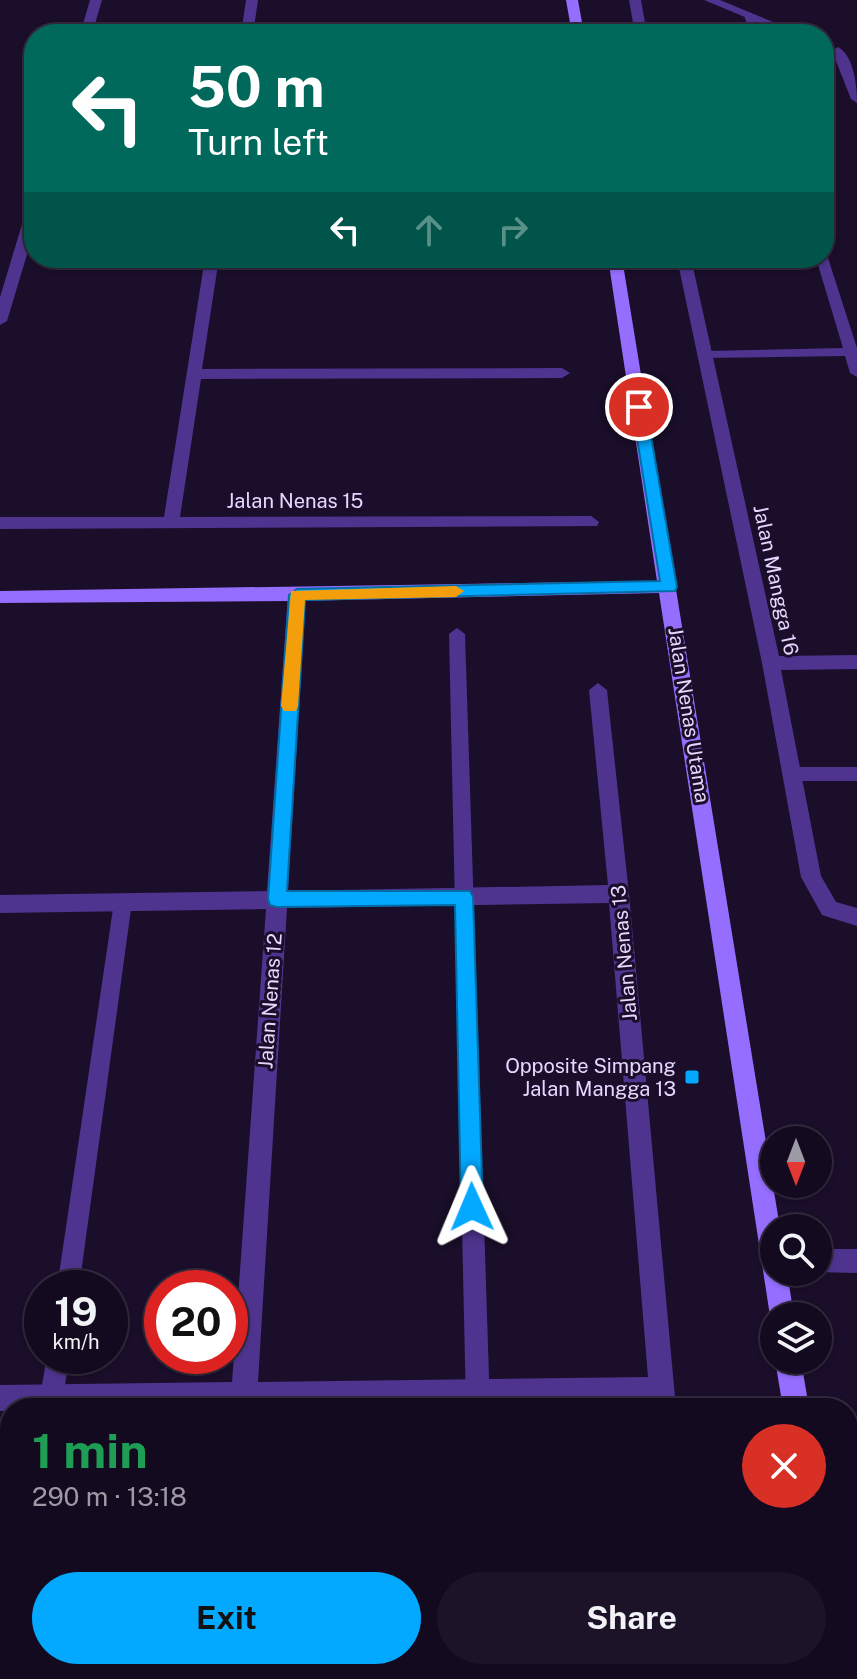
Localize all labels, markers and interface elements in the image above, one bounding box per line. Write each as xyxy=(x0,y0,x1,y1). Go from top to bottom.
text: 50 m xyxy=(188,54,325,120)
icon: left xyxy=(56,56,160,160)
text: Turn left xyxy=(188,121,329,163)
icon: left xyxy=(323,208,367,252)
icon: ahead xyxy=(407,208,451,252)
icon: right xyxy=(491,208,535,252)
pin xyxy=(605,373,673,441)
icon: arrive xyxy=(617,385,661,429)
street label: Jalan Nenas 15 xyxy=(227,489,363,513)
street label: Jalan Mangga 16 xyxy=(748,503,804,657)
street label: Jalan Nenas Utama xyxy=(663,626,715,804)
street label: Jalan Nenas 13 xyxy=(606,884,642,1022)
street label: Jalan Nenas 12 xyxy=(253,932,287,1070)
place label: Opposite Simpang Jalan Mangga 13 xyxy=(505,1054,676,1101)
marker: Opposite Simpang Jalan Mangga 13 xyxy=(683,1068,701,1086)
north arrow xyxy=(760,1126,832,1198)
map controls xyxy=(760,1126,832,1374)
position arrow xyxy=(430,1165,514,1249)
button: search xyxy=(760,1214,832,1286)
speed limit sign: 20 xyxy=(144,1270,248,1374)
text: 19 xyxy=(54,1288,98,1335)
button: layers xyxy=(760,1302,832,1374)
text: km/h xyxy=(52,1330,100,1354)
text: 1 min xyxy=(32,1422,148,1479)
button: close xyxy=(742,1424,826,1508)
text: 290 m · 13:18 xyxy=(32,1481,187,1512)
button: Exit xyxy=(32,1572,421,1664)
button: Share xyxy=(437,1572,826,1664)

